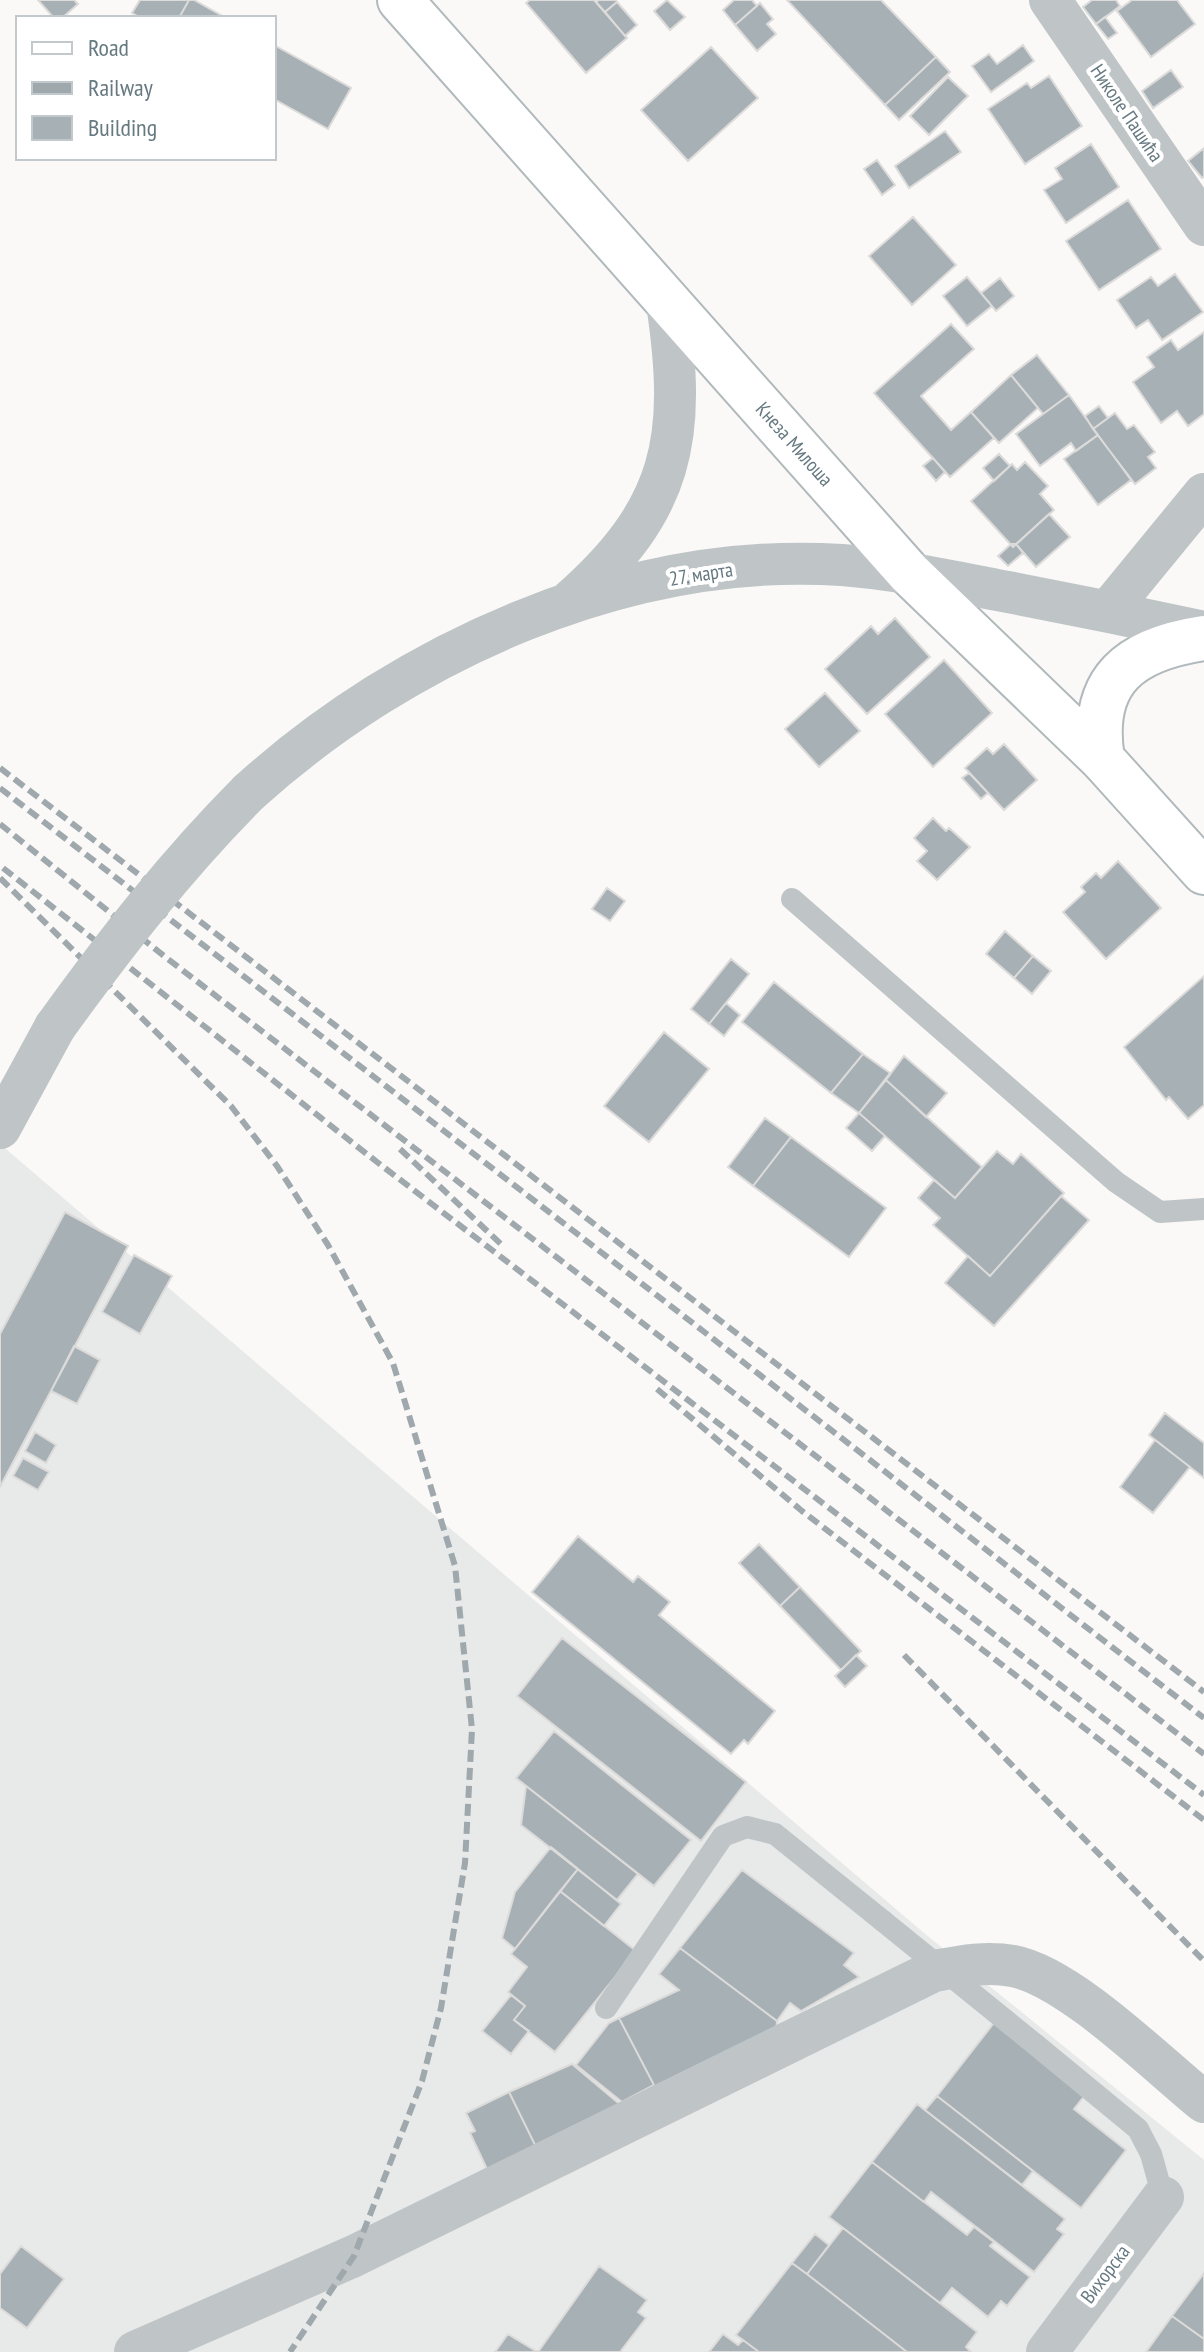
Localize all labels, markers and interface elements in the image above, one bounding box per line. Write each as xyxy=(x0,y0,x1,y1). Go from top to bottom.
legend xyxy=(16,16,276,160)
text: Road xyxy=(88,32,129,63)
street label: Николе Пашића xyxy=(1085,59,1169,167)
text: Railway xyxy=(88,72,153,103)
text: Building xyxy=(88,112,157,143)
street label: Кнеза Милоша xyxy=(750,396,839,492)
street label: 27. марта xyxy=(667,556,735,592)
street label: Вихорска xyxy=(1075,2240,1135,2308)

